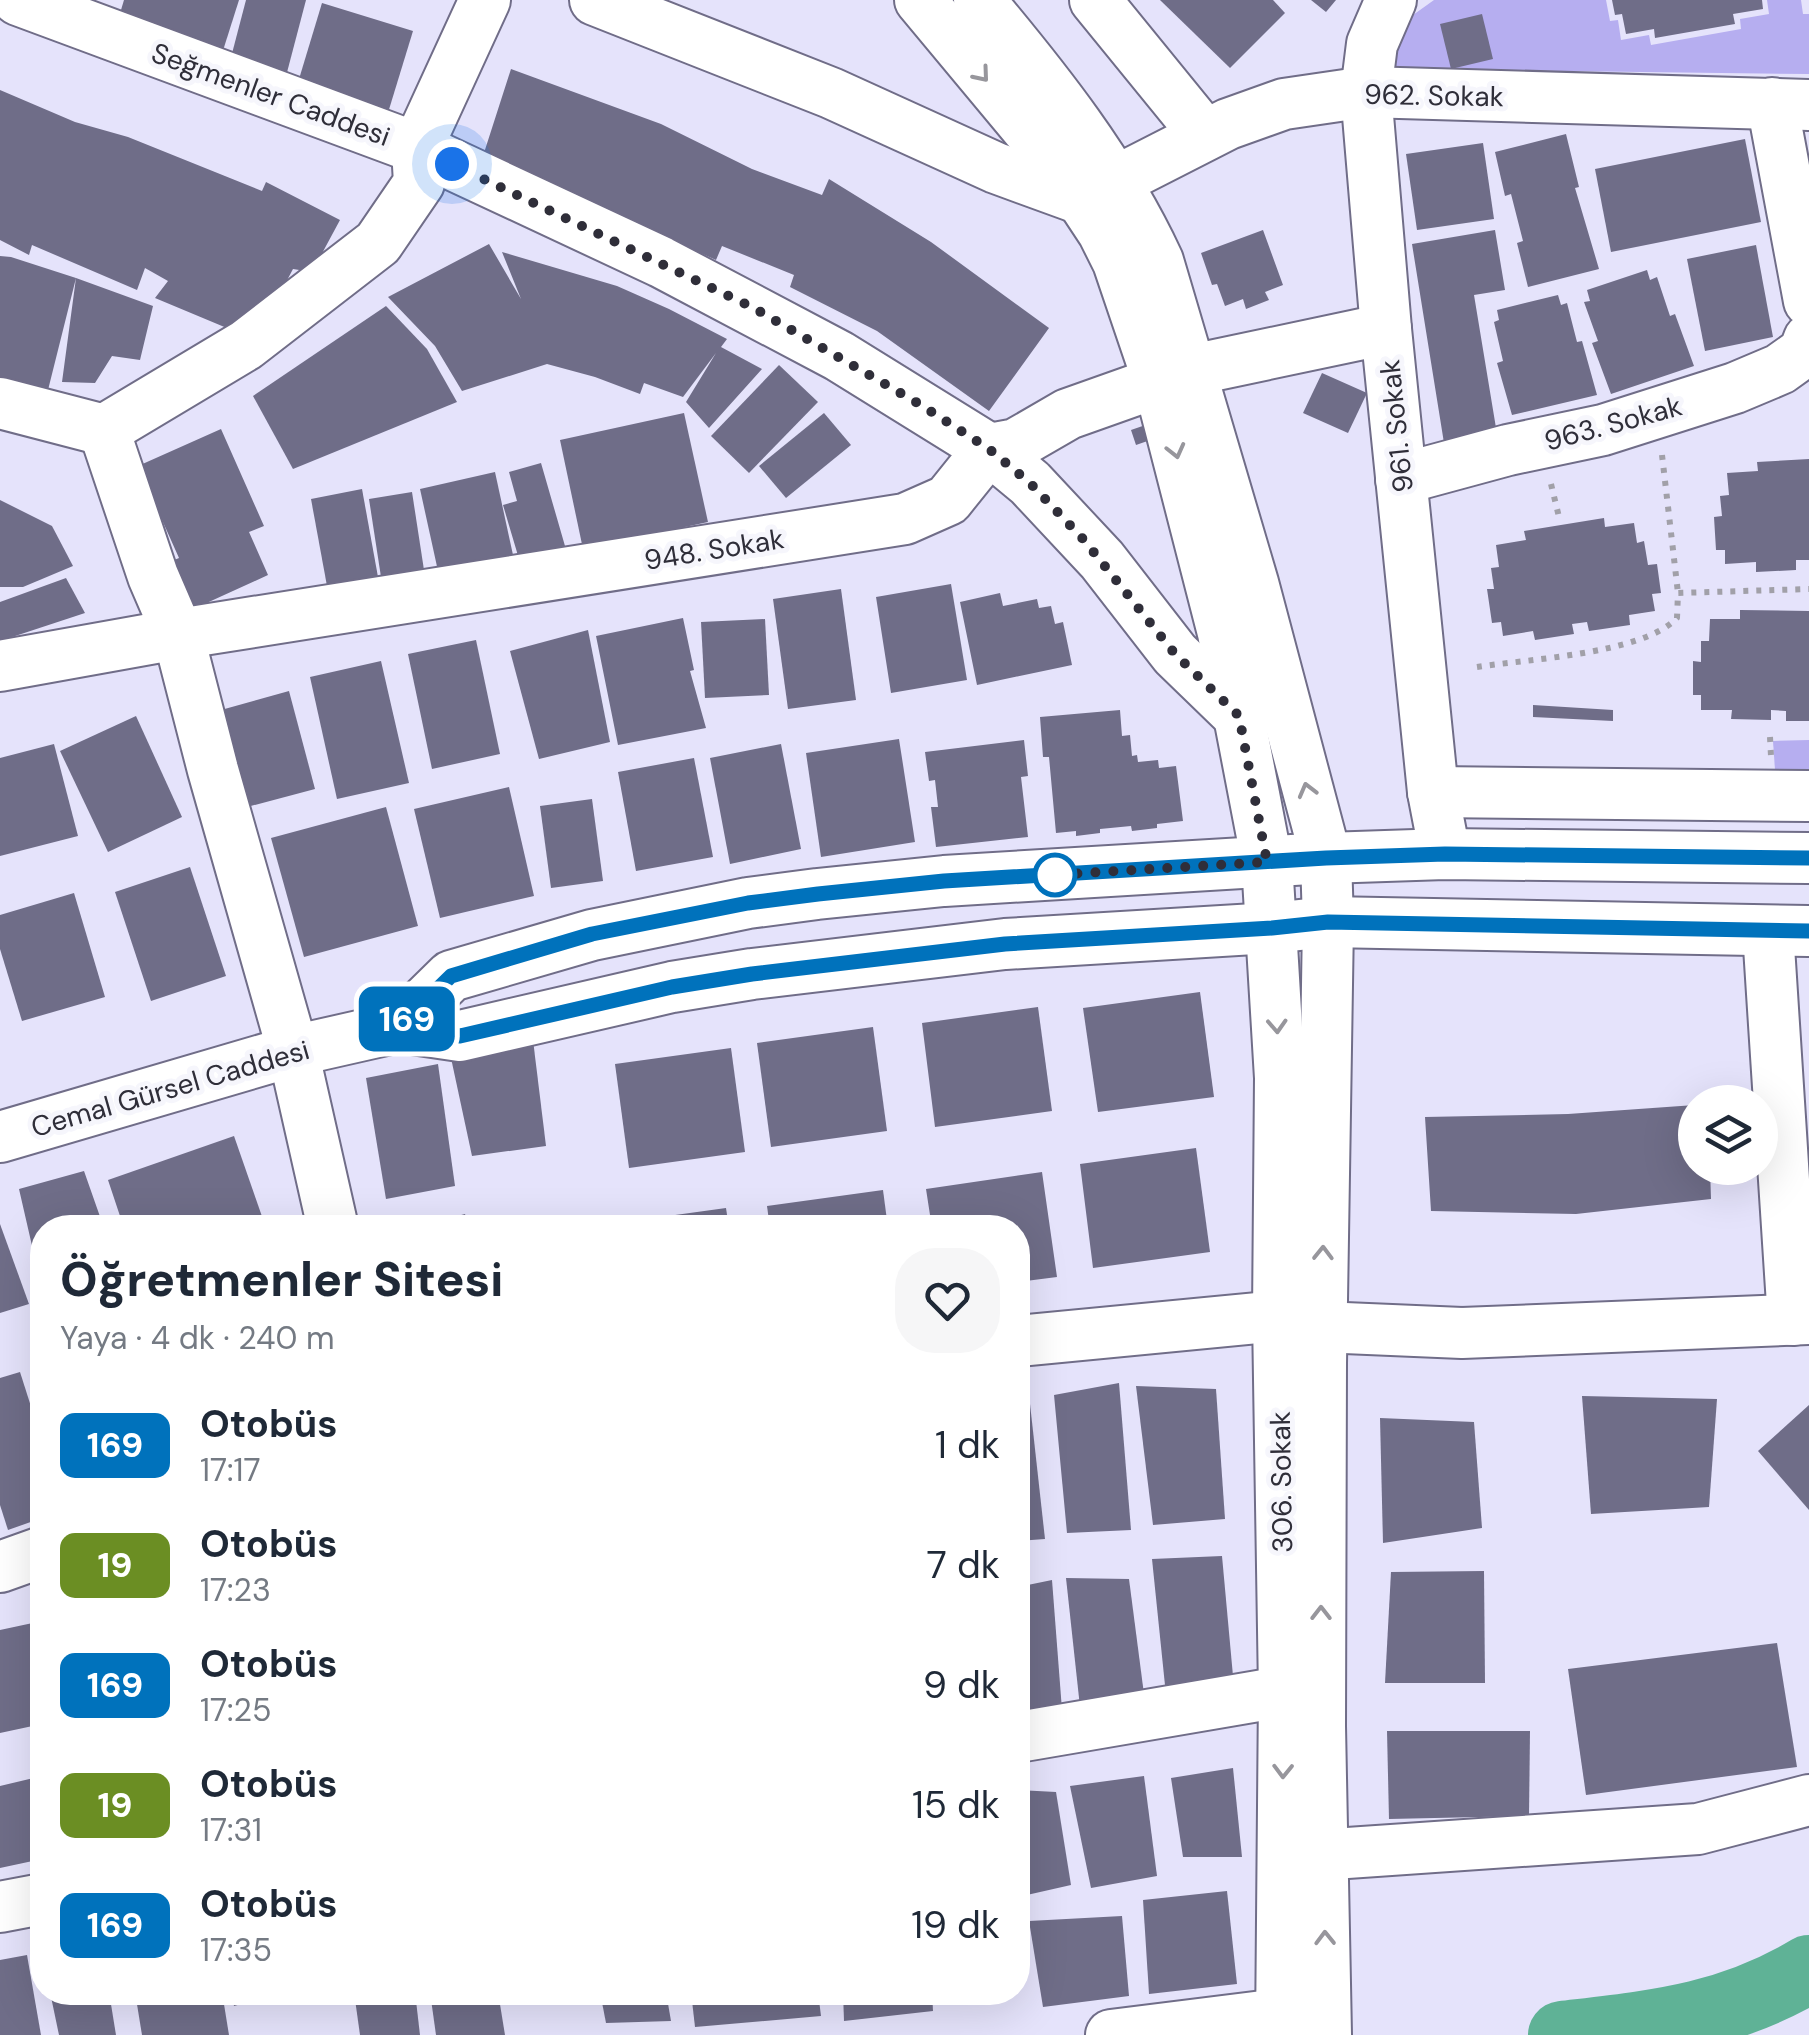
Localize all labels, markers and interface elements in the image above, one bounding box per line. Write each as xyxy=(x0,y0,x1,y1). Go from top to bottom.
street label: Seğmenler Caddesi xyxy=(146,34,395,155)
one-way arrow xyxy=(970,64,988,82)
street label: 962. Sokak xyxy=(1364,76,1504,115)
your location xyxy=(427,139,477,189)
street label: 961. Sokak xyxy=(1371,358,1422,494)
street label: 963. Sokak xyxy=(1540,387,1686,460)
one-way arrow xyxy=(1165,442,1186,459)
street label: 948. Sokak xyxy=(642,520,787,579)
one-way arrow xyxy=(1298,782,1319,799)
unlabelled marker xyxy=(1034,854,1076,896)
line badge: 169 xyxy=(350,986,464,1052)
text: 169 xyxy=(379,996,435,1042)
one-way arrow xyxy=(1266,1018,1287,1034)
street label: Cemal Gürsel Caddesi xyxy=(27,1031,314,1146)
map controls xyxy=(1678,1085,1778,1185)
button: layers xyxy=(1678,1085,1778,1185)
one-way arrow xyxy=(1312,1244,1333,1260)
text: Öğretmenler Sitesi xyxy=(60,1248,503,1311)
button: heart xyxy=(895,1248,1000,1353)
text: Yaya · 4 dk · 240 m xyxy=(60,1317,334,1359)
text: Otobüs xyxy=(200,1399,337,1449)
street label: 306. Sokak xyxy=(1262,1411,1301,1553)
text: 1 dk xyxy=(935,1420,1000,1470)
text: 169 xyxy=(87,1422,143,1468)
text: 17:17 xyxy=(200,1449,261,1491)
text: Otobüs xyxy=(200,1519,337,1569)
text: 7 dk xyxy=(927,1540,1000,1590)
text: 19 xyxy=(98,1542,132,1588)
text: 17:23 xyxy=(200,1569,271,1611)
one-way arrow xyxy=(1310,1604,1332,1620)
text: Otobüs xyxy=(200,1639,337,1689)
text: 9 dk xyxy=(923,1660,1000,1710)
text: 169 xyxy=(87,1662,143,1708)
text: 17:25 xyxy=(200,1689,272,1731)
text: Otobüs xyxy=(200,1759,337,1809)
one-way arrow xyxy=(1272,1764,1294,1779)
text: 15 dk xyxy=(912,1780,1000,1830)
text: 19 xyxy=(98,1782,132,1828)
text: 17:31 xyxy=(200,1809,262,1851)
text: Otobüs xyxy=(200,1879,337,1929)
text: 19 dk xyxy=(911,1900,1000,1950)
text: 169 xyxy=(87,1902,143,1948)
text: 17:35 xyxy=(200,1929,272,1971)
one-way arrow xyxy=(1314,1929,1335,1945)

